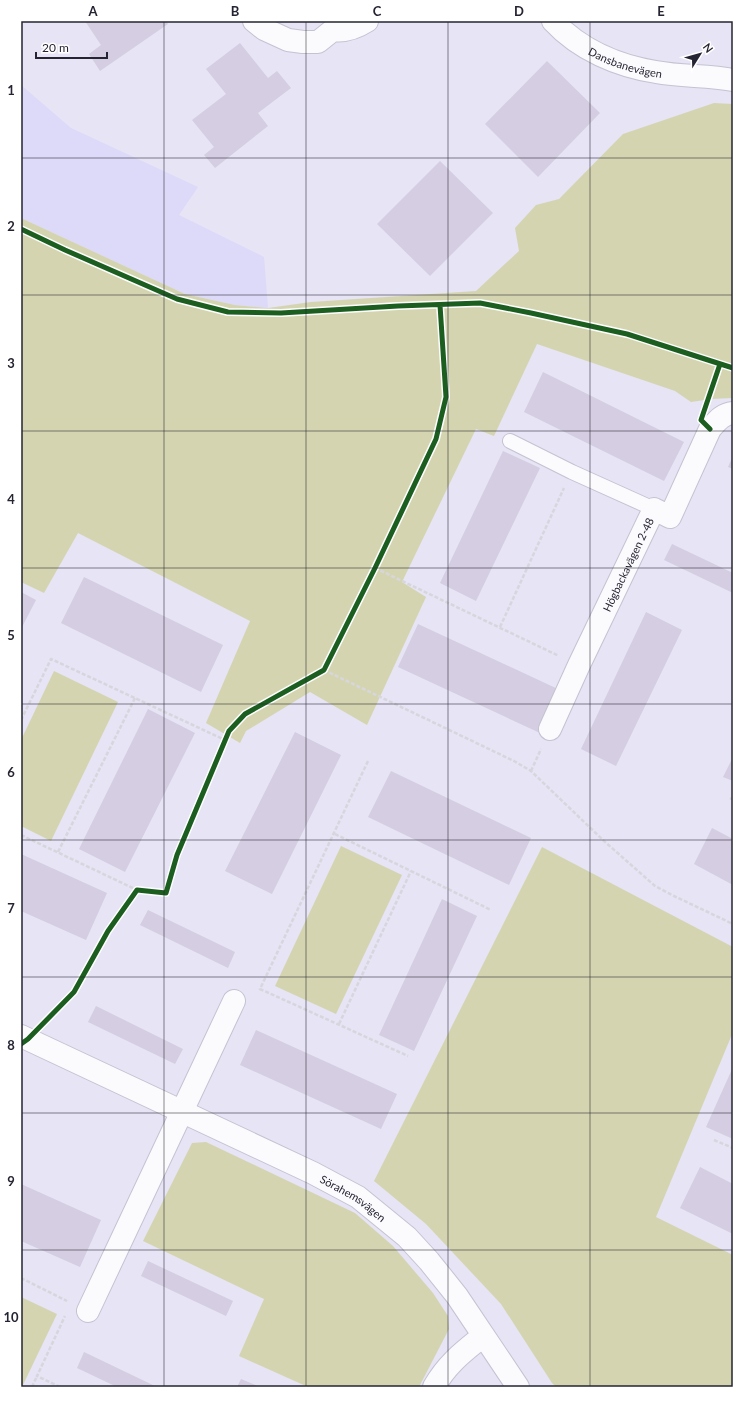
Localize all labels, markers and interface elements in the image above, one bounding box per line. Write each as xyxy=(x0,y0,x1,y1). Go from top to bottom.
text: A xyxy=(87,3,98,19)
text: B xyxy=(231,3,240,19)
text: C xyxy=(373,3,382,19)
text: D xyxy=(514,3,524,19)
text: E xyxy=(657,3,665,19)
scale bar xyxy=(36,34,107,60)
north arrow xyxy=(680,34,720,74)
text: 20 m xyxy=(42,40,69,55)
text: N xyxy=(701,40,716,55)
street label: Dansbanevägen xyxy=(587,44,663,80)
text: 1 xyxy=(7,82,15,98)
text: 2 xyxy=(7,218,15,234)
text: 3 xyxy=(7,355,15,371)
text: 4 xyxy=(7,491,15,507)
street label: Högbackavägen 2-48 xyxy=(599,515,656,613)
text: 5 xyxy=(7,627,15,643)
text: 6 xyxy=(7,764,15,780)
text: 7 xyxy=(7,900,15,916)
text: 8 xyxy=(7,1037,15,1053)
street label: Sörahemsvägen xyxy=(318,1172,389,1224)
text: 9 xyxy=(7,1173,15,1189)
text: 10 xyxy=(3,1309,19,1325)

